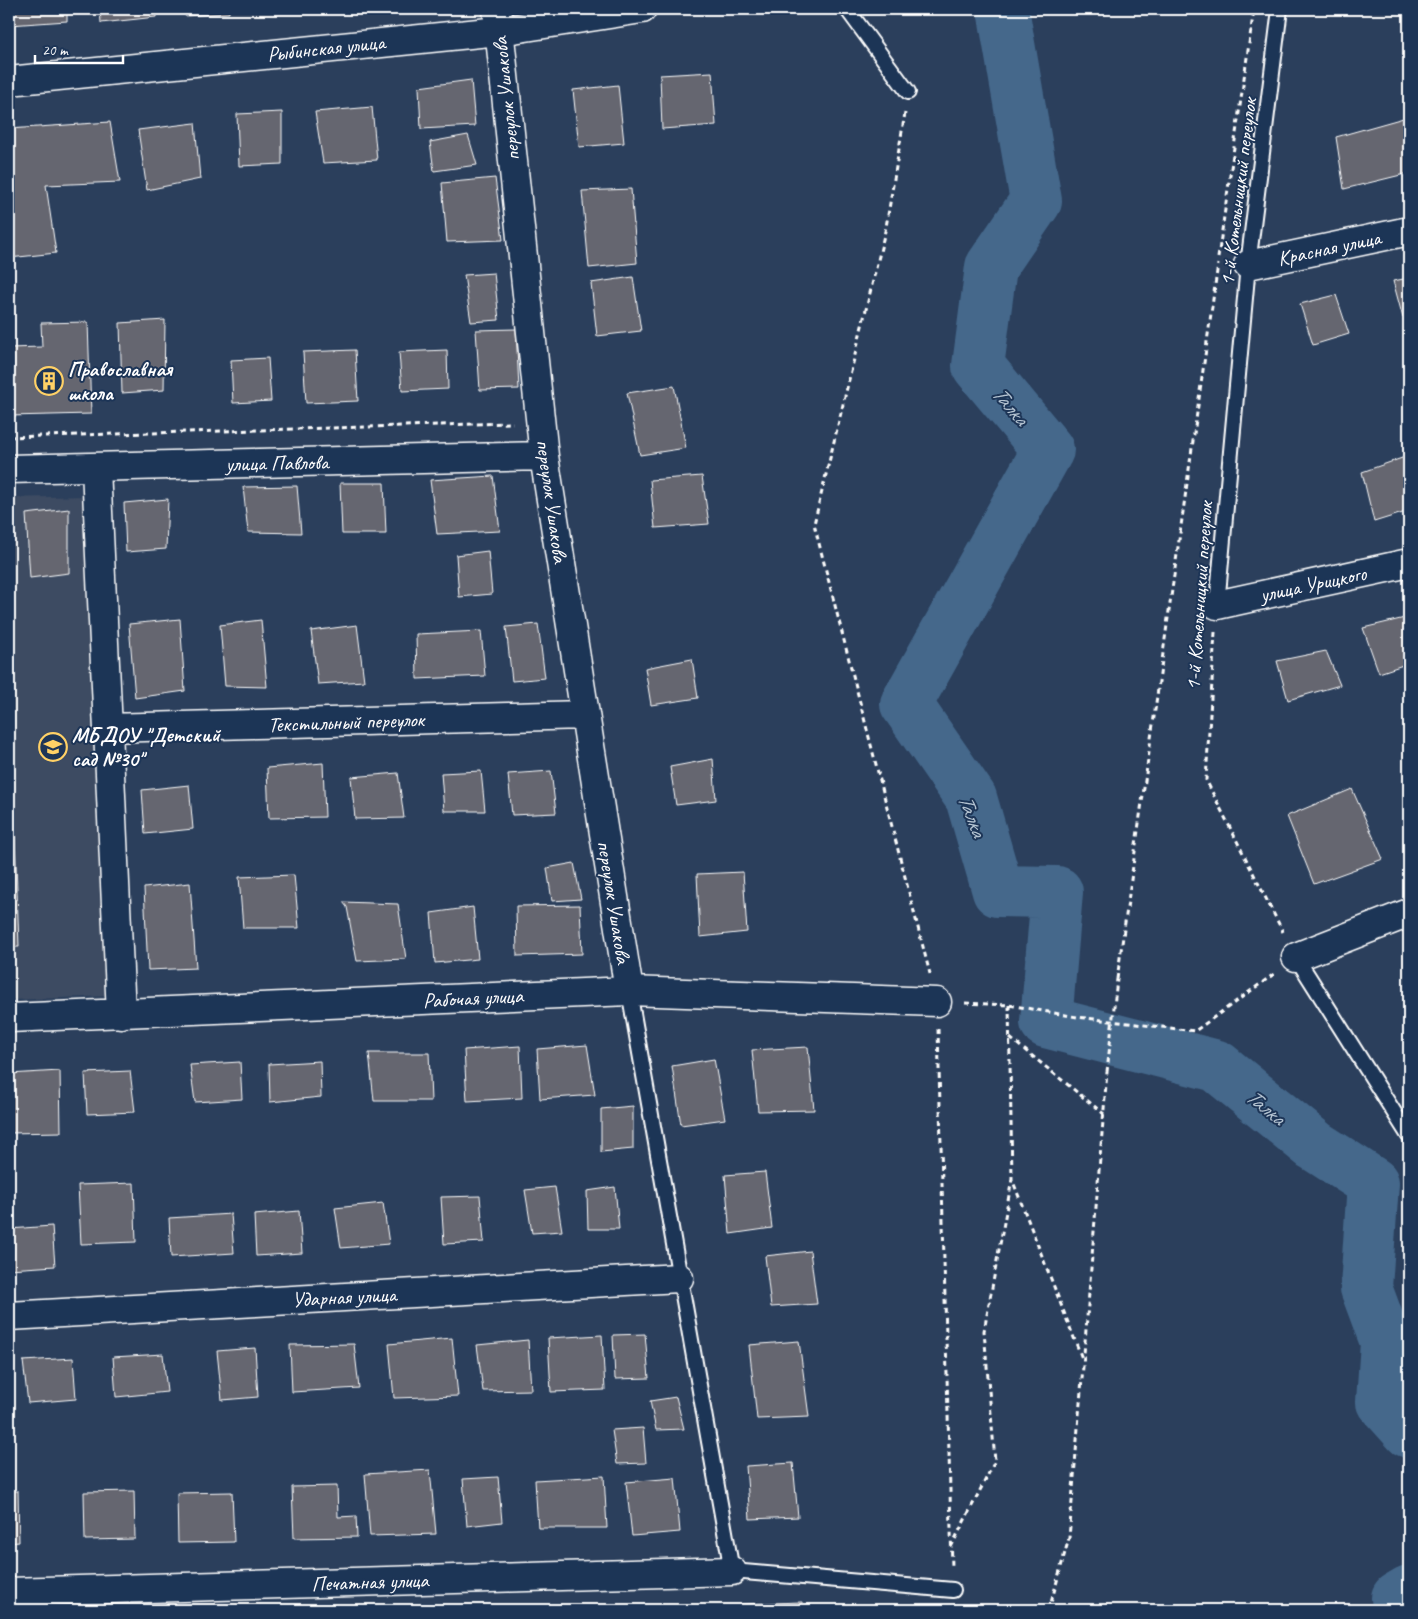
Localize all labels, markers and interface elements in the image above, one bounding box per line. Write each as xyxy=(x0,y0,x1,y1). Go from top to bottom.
street label: Рыбинская улица xyxy=(266,29,389,67)
scale bar xyxy=(35,32,122,64)
street label: переулок Ушакова xyxy=(486,34,525,162)
text: 20 m xyxy=(42,41,69,60)
street label: 1-й Котельницкий переулок xyxy=(1214,94,1263,287)
street label: Красная улица xyxy=(1275,224,1385,272)
place label: Православная школа xyxy=(68,356,174,406)
building icon: Православная школа xyxy=(34,366,64,396)
water label: Талка xyxy=(986,380,1036,433)
street label: переулок Ушакова xyxy=(530,438,574,566)
street label: улица Павлова xyxy=(223,449,331,477)
street label: 1-й Котельницкий переулок xyxy=(1179,499,1219,691)
street label: улица Урицкого xyxy=(1256,560,1370,608)
street label: Текстильный переулок xyxy=(268,706,427,738)
place label: МБДОУ "Детский сад №30" xyxy=(72,722,222,772)
school or university icon: МБДОУ "Детский сад №30" xyxy=(38,732,68,762)
water label: Талка xyxy=(951,790,994,842)
street label: переулок Ушакова xyxy=(591,839,637,967)
street label: Рабочая улица xyxy=(422,982,526,1014)
water label: Талка xyxy=(1240,1082,1293,1133)
street label: Ударная улица xyxy=(291,1281,399,1313)
street label: Печатная улица xyxy=(311,1567,431,1597)

